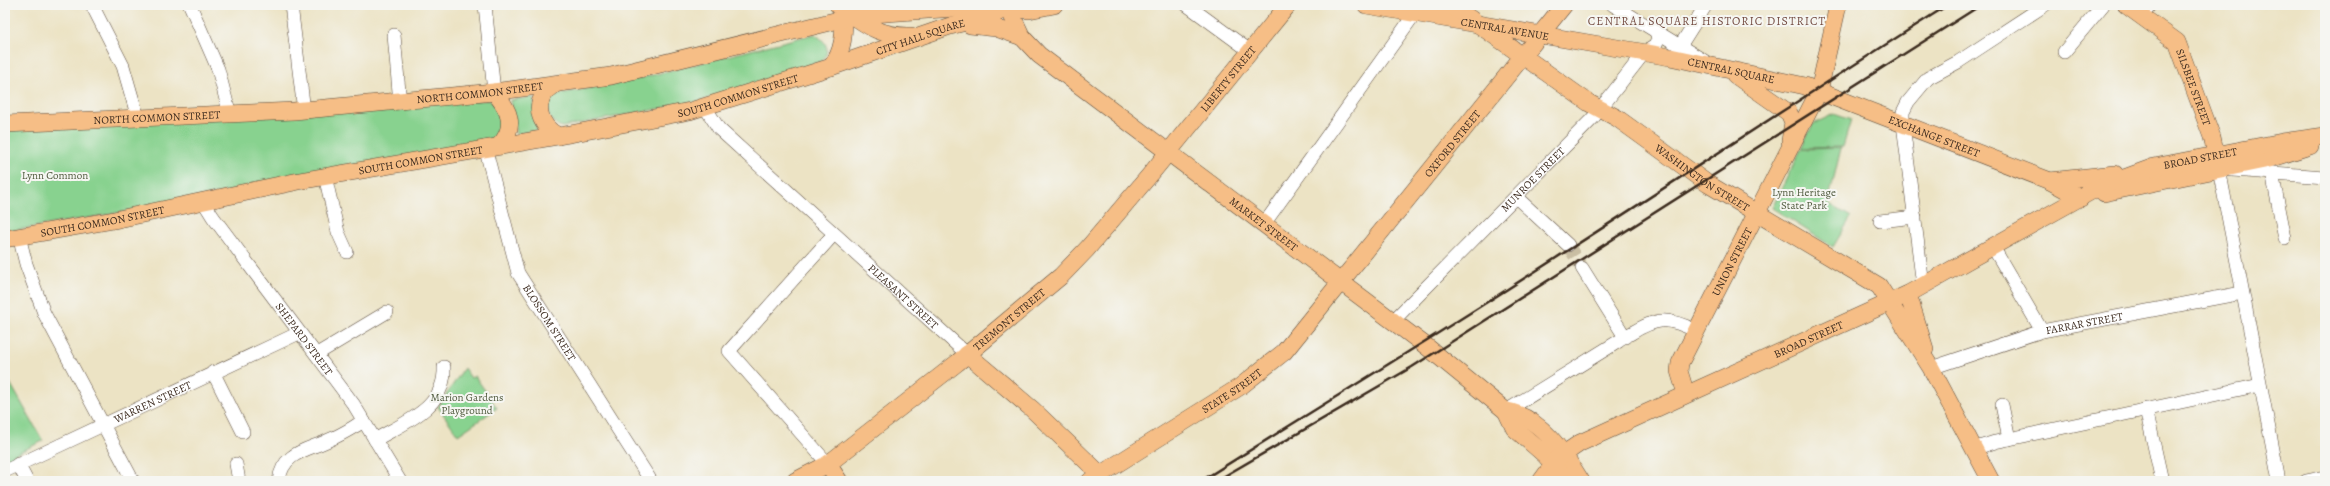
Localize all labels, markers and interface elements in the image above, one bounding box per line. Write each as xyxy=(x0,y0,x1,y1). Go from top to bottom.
district label: CENTRAL SQUARE HISTORIC DISTRICT xyxy=(1588,13,1826,29)
street label: CENTRAL AVENUE xyxy=(1460,14,1550,44)
street label: CITY HALL SQUARE xyxy=(874,15,967,59)
street label: LIBERTY STREET xyxy=(1197,43,1260,115)
street label: SILSBEE STREET xyxy=(2172,47,2214,128)
street label: CENTRAL SQUARE xyxy=(1686,54,1776,87)
street label: SOUTH COMMON STREET xyxy=(676,71,800,121)
street label: NORTH COMMON STREET xyxy=(416,78,544,107)
street label: NORTH COMMON STREET xyxy=(93,107,221,128)
street label: OXFORD STREET xyxy=(1421,107,1484,181)
street label: EXCHANGE STREET xyxy=(1886,112,1982,161)
street label: WASHINGTON STREET xyxy=(1651,140,1752,215)
street label: SOUTH COMMON STREET xyxy=(357,142,484,179)
street label: MUNROE STREET xyxy=(1498,144,1568,215)
street label: BROAD STREET xyxy=(2162,144,2238,173)
park label: Lynn Common xyxy=(22,168,88,183)
park label: Lynn Heritage State Park xyxy=(1772,185,1836,213)
street label: MARKET STREET xyxy=(1226,194,1301,255)
street label: SOUTH COMMON STREET xyxy=(39,203,166,241)
street label: UNION STREET xyxy=(1709,225,1756,299)
street label: PLEASANT STREET xyxy=(865,261,941,332)
street label: BLOSSOM STREET xyxy=(519,282,579,364)
street label: TREMONT STREET xyxy=(970,285,1049,354)
street label: SHEPARD STREET xyxy=(272,300,336,378)
street label: FARRAR STREET xyxy=(2044,309,2124,338)
street label: BROAD STREET xyxy=(1771,317,1846,362)
street label: STATE STREET xyxy=(1199,365,1265,417)
street label: WARREN STREET xyxy=(111,378,194,427)
park label: Marion Gardens Playground xyxy=(430,390,504,418)

